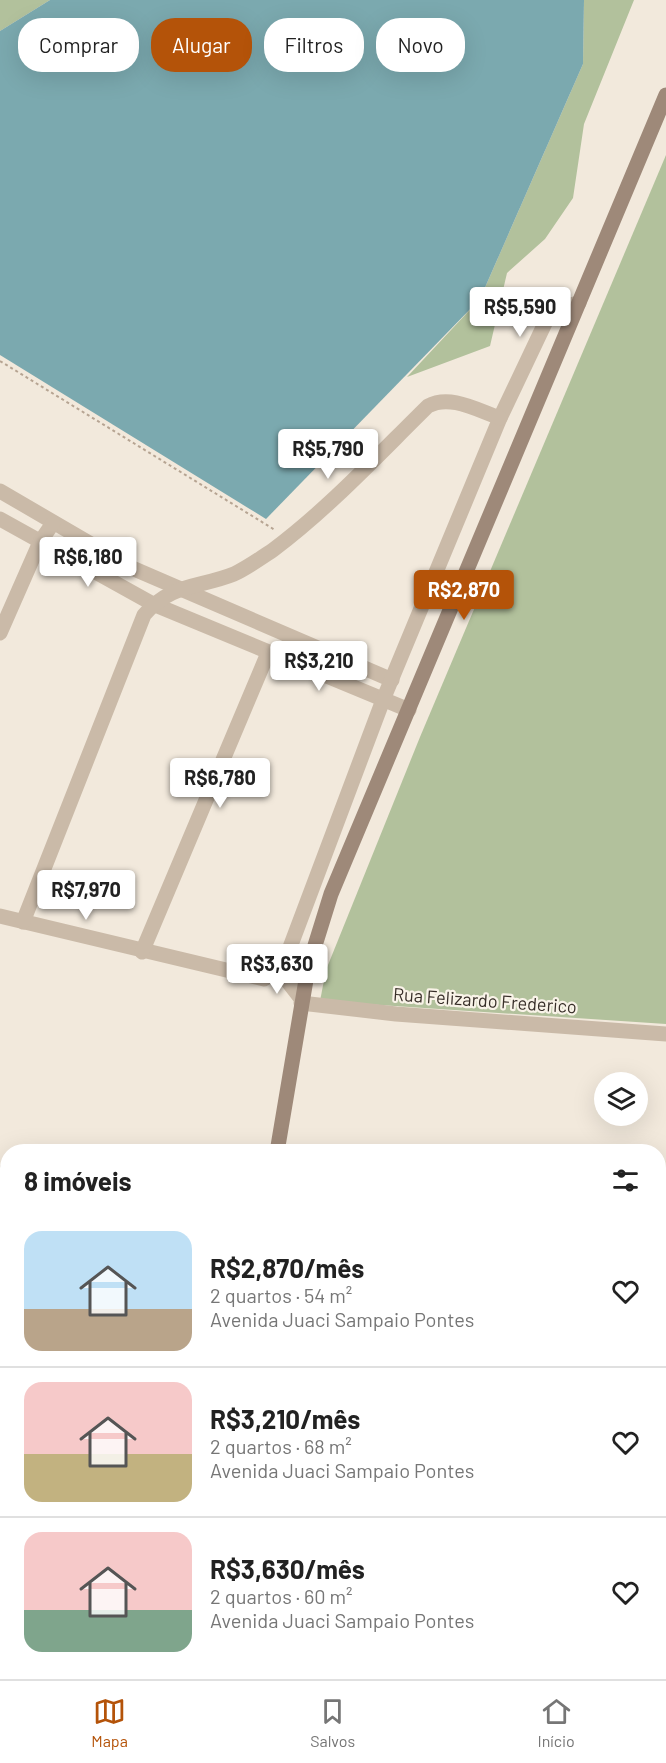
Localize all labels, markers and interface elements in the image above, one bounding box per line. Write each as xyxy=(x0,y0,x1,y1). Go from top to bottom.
chip: Comprar xyxy=(18,18,139,72)
chip: Alugar xyxy=(151,18,252,72)
chip: Filtros xyxy=(264,18,364,72)
chip: Novo xyxy=(376,18,465,72)
pin: R$5,590 xyxy=(465,287,575,338)
text: R$5,590 xyxy=(484,294,556,318)
pin: R$5,790 xyxy=(273,429,383,480)
text: R$5,790 xyxy=(292,436,364,460)
pin: R$6,180 xyxy=(33,537,143,588)
text: R$6,180 xyxy=(53,544,123,568)
pin: R$2,870 xyxy=(409,570,519,621)
text: R$2,870 xyxy=(428,577,500,601)
pin: R$3,210 xyxy=(264,641,374,692)
text: R$3,210 xyxy=(284,648,354,672)
pin: R$6,780 xyxy=(165,758,275,809)
text: R$6,780 xyxy=(184,765,256,789)
pin: R$7,970 xyxy=(31,870,141,921)
text: R$7,970 xyxy=(51,877,121,901)
pin: R$3,630 xyxy=(222,944,332,995)
text: R$3,630 xyxy=(241,951,313,975)
street label: Rua Felizardo Frederico xyxy=(393,983,578,1017)
map controls xyxy=(594,1072,648,1126)
button: layers xyxy=(594,1072,648,1126)
icon: filters xyxy=(609,1164,642,1197)
text: 8 imóveis xyxy=(24,1165,132,1196)
text: R$2,870/mês xyxy=(210,1252,364,1283)
icon: home xyxy=(72,1255,144,1327)
icon: heart xyxy=(609,1275,642,1308)
text: 2 quartos · 54 m² xyxy=(210,1283,352,1307)
text: Avenida Juaci Sampaio Pontes xyxy=(210,1307,474,1331)
text: R$3,210/mês xyxy=(210,1403,360,1434)
icon: home xyxy=(72,1406,144,1478)
icon: heart xyxy=(609,1426,642,1459)
text: 2 quartos · 68 m² xyxy=(210,1434,352,1458)
text: Avenida Juaci Sampaio Pontes xyxy=(210,1458,474,1482)
text: R$3,630/mês xyxy=(210,1553,365,1584)
icon: home xyxy=(72,1556,144,1628)
icon: heart xyxy=(609,1576,642,1609)
text: 2 quartos · 60 m² xyxy=(210,1584,353,1608)
text: Avenida Juaci Sampaio Pontes xyxy=(210,1608,474,1632)
tab: Mapa xyxy=(91,1695,128,1750)
tab: Salvos xyxy=(310,1695,355,1750)
tab: Início xyxy=(538,1695,575,1750)

